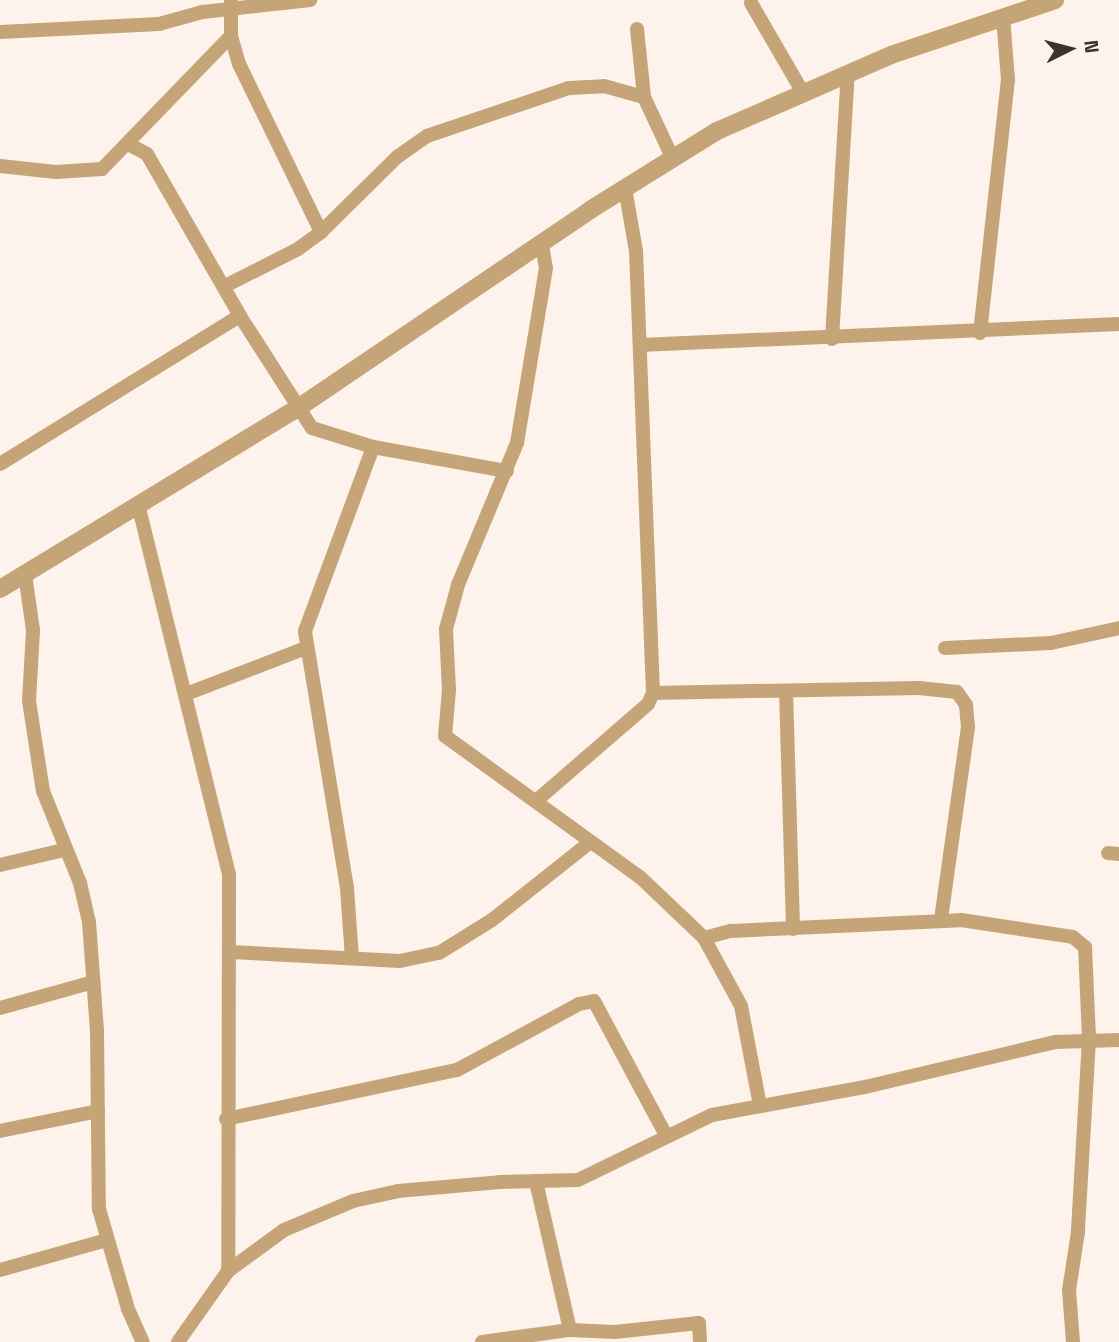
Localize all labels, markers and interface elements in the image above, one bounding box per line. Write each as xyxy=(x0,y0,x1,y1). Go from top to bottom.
north arrow xyxy=(1035,14,1105,84)
text: N xyxy=(1078,39,1104,54)

